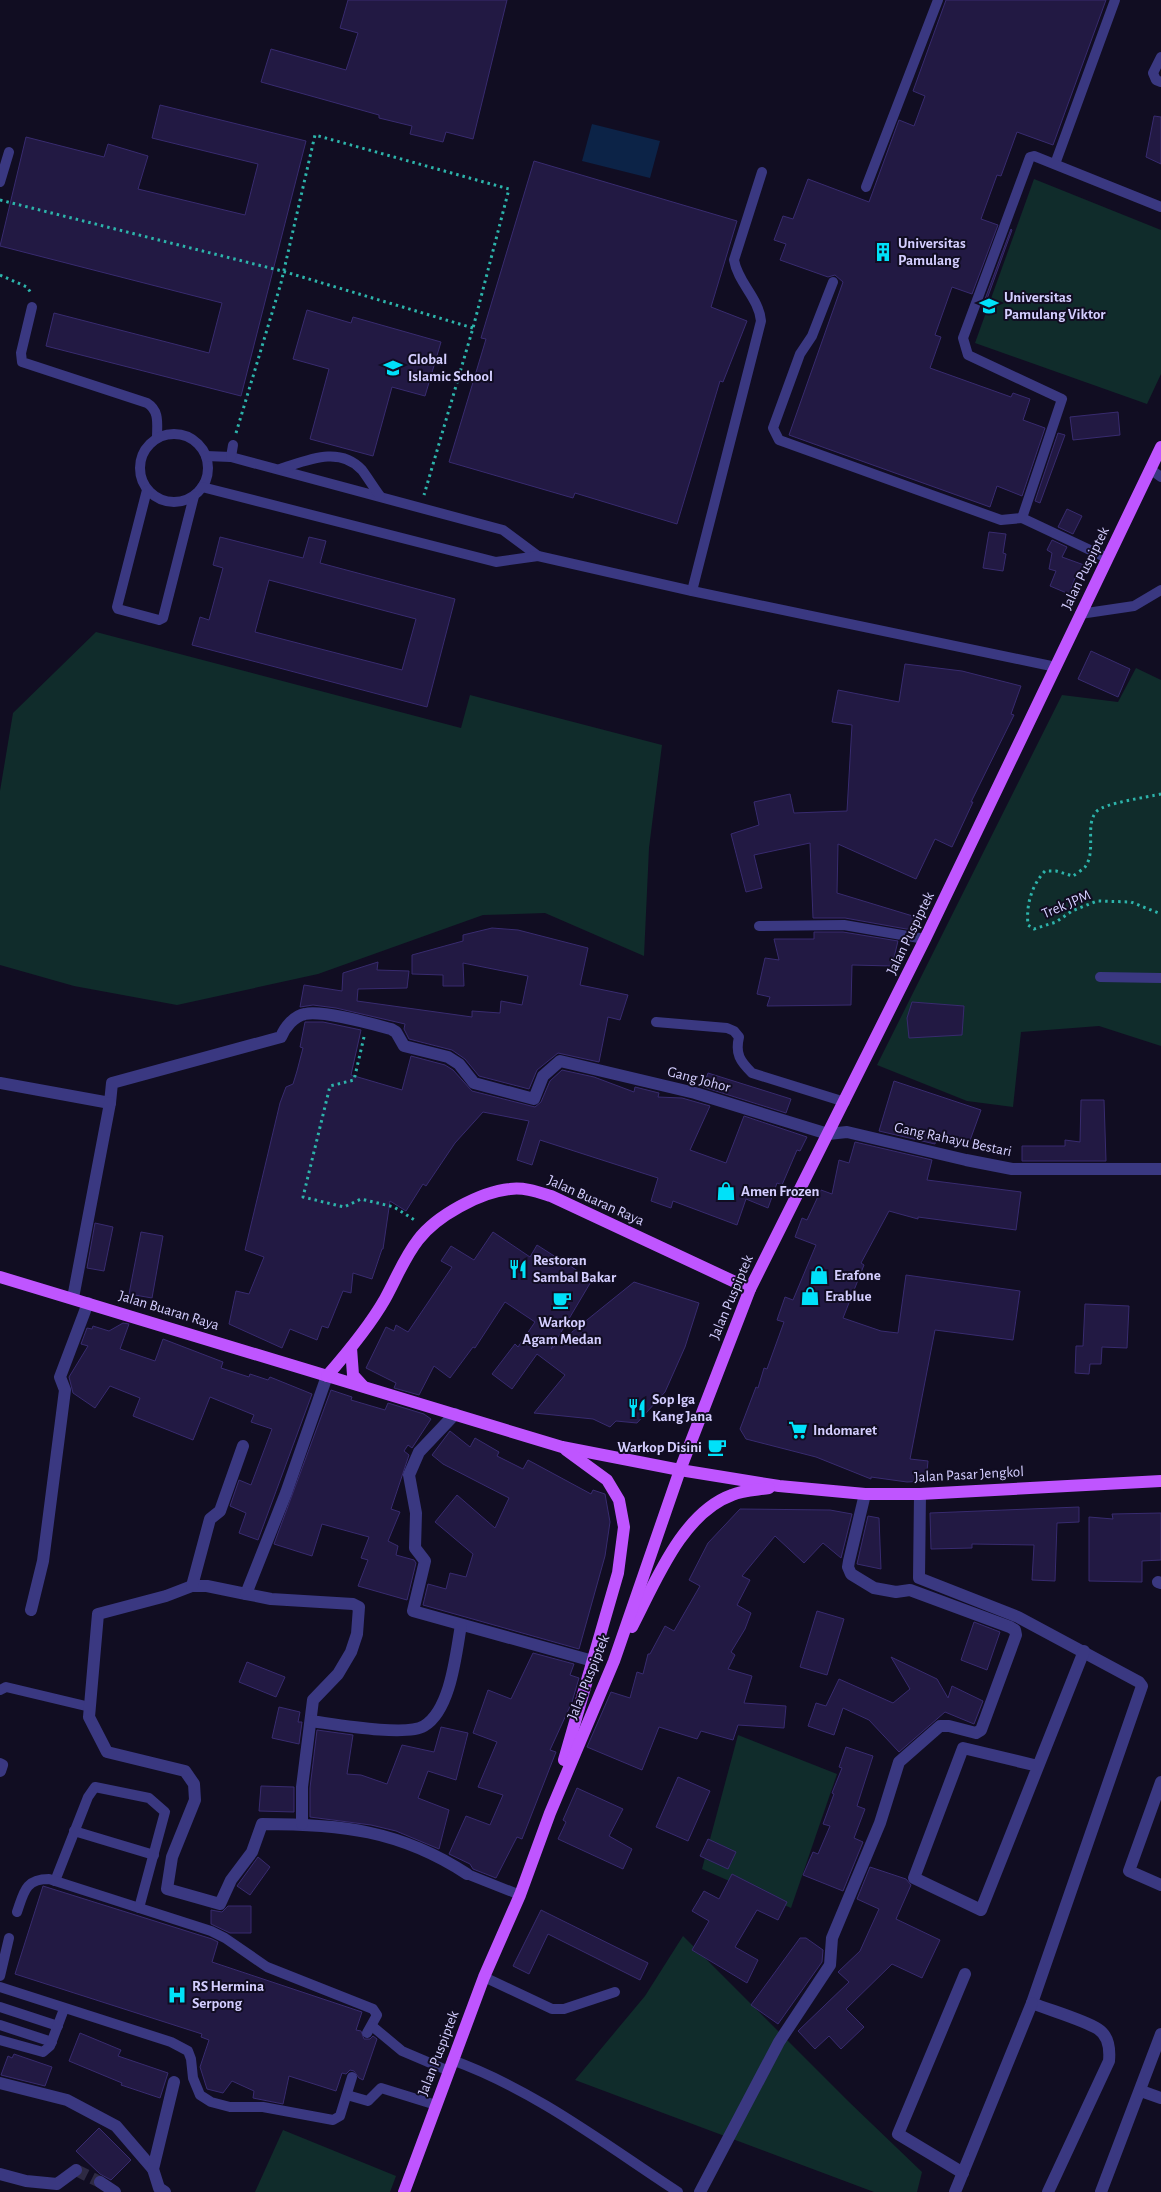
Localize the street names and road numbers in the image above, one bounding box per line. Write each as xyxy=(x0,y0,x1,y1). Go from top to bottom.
street label: Jalan Puspiptek xyxy=(1059,524,1112,612)
street label: Trek JPM xyxy=(1039,887,1093,921)
street label: Jalan Puspiptek xyxy=(884,889,937,977)
street label: Gang Johor xyxy=(666,1064,732,1095)
street label: Gang Rahayu Bestari xyxy=(893,1120,1013,1159)
street label: Jalan Buaran Raya xyxy=(545,1172,646,1228)
street label: Jalan Puspiptek xyxy=(707,1253,756,1342)
street label: Jalan Buaran Raya xyxy=(117,1288,221,1333)
street label: Jalan Pasar Jengkol xyxy=(914,1464,1024,1485)
street label: Jalan Puspiptek xyxy=(565,1633,612,1722)
street label: Jalan Puspiptek xyxy=(415,2008,462,2098)

